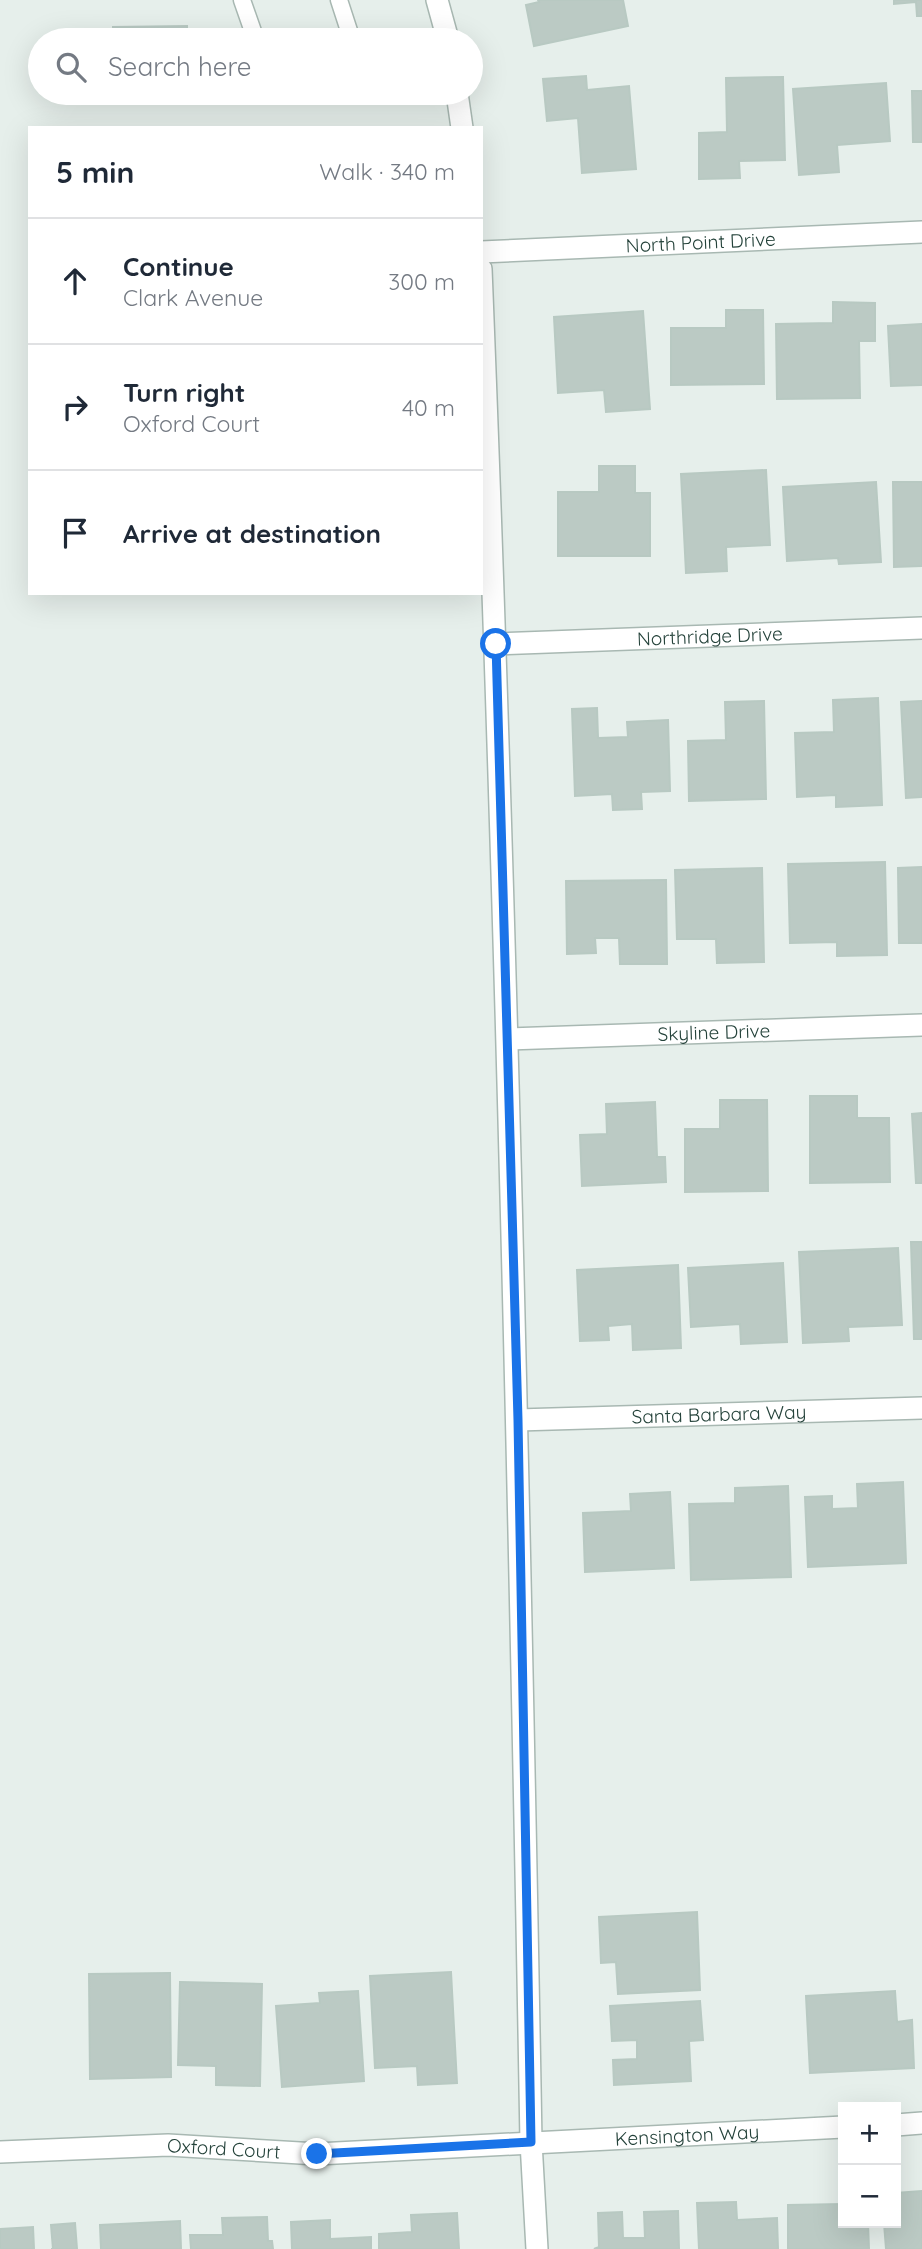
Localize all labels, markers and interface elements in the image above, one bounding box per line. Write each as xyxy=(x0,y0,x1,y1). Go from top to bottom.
search box xyxy=(28,28,483,105)
icon: search xyxy=(52,48,90,86)
text: Search here xyxy=(108,50,252,83)
text: 5 min xyxy=(56,153,134,191)
text: Walk · 340 m xyxy=(319,157,455,186)
street label: North Point Drive xyxy=(625,227,776,257)
text: Continue xyxy=(123,250,234,283)
icon: ahead xyxy=(56,262,94,300)
text: 300 m xyxy=(388,267,455,296)
text: Clark Avenue xyxy=(123,283,263,312)
text: Turn right xyxy=(123,376,245,409)
icon: right xyxy=(56,388,94,426)
text: 40 m xyxy=(402,393,455,422)
text: Oxford Court xyxy=(123,409,260,438)
icon: arrive xyxy=(56,514,94,552)
text: Arrive at destination xyxy=(123,517,381,550)
street label: Northridge Drive xyxy=(636,621,783,651)
route start xyxy=(480,628,511,659)
street label: Skyline Drive xyxy=(657,1018,771,1046)
street label: Santa Barbara Way xyxy=(631,1399,807,1429)
map controls xyxy=(838,2102,901,2228)
button: + xyxy=(838,2102,901,2165)
street label: Kensington Way xyxy=(614,2119,760,2151)
street label: Oxford Court xyxy=(166,2133,281,2164)
route end xyxy=(301,2138,332,2169)
button: − xyxy=(838,2165,901,2228)

